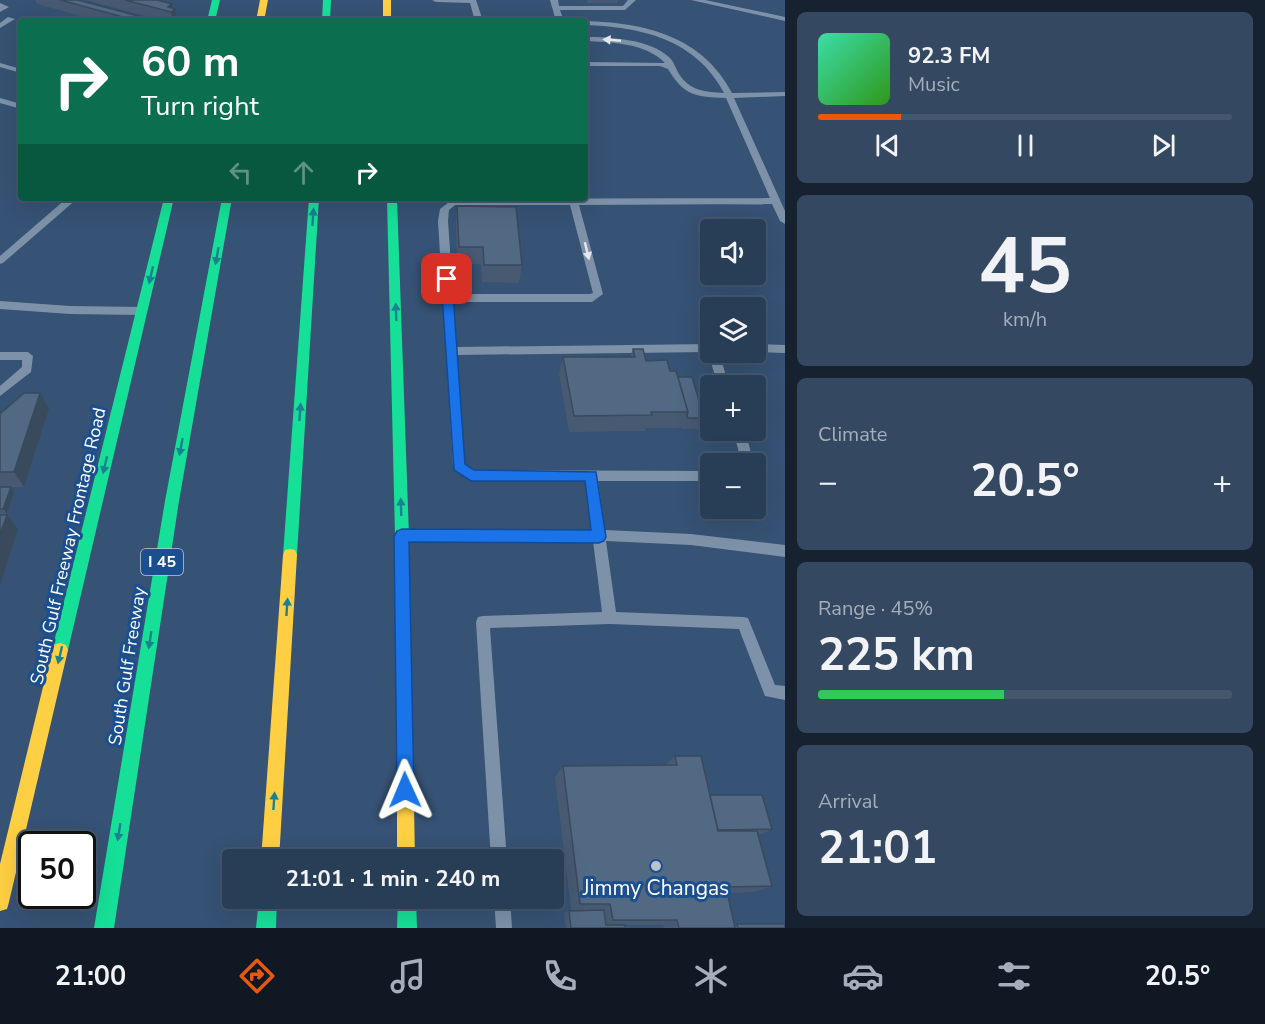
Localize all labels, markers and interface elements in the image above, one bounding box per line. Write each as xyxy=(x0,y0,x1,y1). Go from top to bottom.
text: 60 m xyxy=(141,34,240,91)
one-way arrow xyxy=(602,35,621,45)
text: 92.3 FM xyxy=(908,41,990,71)
icon: right xyxy=(42,42,120,120)
text: Music xyxy=(908,71,960,98)
text: Turn right xyxy=(141,88,259,125)
icon: previous xyxy=(871,129,904,162)
icon: pause xyxy=(1009,129,1042,162)
icon: next xyxy=(1147,129,1180,162)
icon: left xyxy=(224,156,257,189)
icon: ahead xyxy=(287,156,320,189)
icon: right xyxy=(350,156,383,189)
one-way arrow xyxy=(308,208,318,227)
text: 45 xyxy=(978,213,1072,320)
map controls xyxy=(700,219,766,519)
button: sound xyxy=(700,219,766,285)
one-way arrow xyxy=(582,242,592,260)
one-way arrow xyxy=(212,246,221,265)
pin xyxy=(421,253,472,304)
icon: arrive xyxy=(430,262,463,295)
one-way arrow xyxy=(145,266,155,285)
button: layers xyxy=(700,297,766,363)
one-way arrow xyxy=(391,303,400,322)
text: km/h xyxy=(1003,306,1047,333)
button: + xyxy=(700,375,766,441)
one-way arrow xyxy=(295,402,305,421)
street label: South Gulf Freeway Frontage Road xyxy=(24,405,112,687)
text: Climate xyxy=(818,421,887,448)
one-way arrow xyxy=(177,438,186,457)
text: 20.5° xyxy=(970,451,1080,512)
button: − xyxy=(700,453,766,519)
one-way arrow xyxy=(100,456,110,474)
text: − xyxy=(818,460,838,505)
text: + xyxy=(1212,460,1232,505)
one-way arrow xyxy=(396,498,406,517)
road number: I 45 xyxy=(141,549,183,575)
street label: South Gulf Freeway xyxy=(103,584,151,747)
text: Range · 45% xyxy=(818,595,933,622)
one-way arrow xyxy=(283,597,292,616)
text: 225 km xyxy=(818,625,975,686)
one-way arrow xyxy=(145,630,154,649)
one-way arrow xyxy=(55,645,65,664)
position arrow xyxy=(373,758,437,822)
text: Arrival xyxy=(818,788,878,815)
one-way arrow xyxy=(270,792,279,811)
text: 21:01 xyxy=(818,818,937,879)
one-way arrow xyxy=(115,823,124,842)
speed limit sign: 50 xyxy=(18,831,96,909)
marker: Jimmy Changas xyxy=(649,859,663,873)
text: 21:01 · 1 min · 240 m xyxy=(286,864,500,894)
place label: Jimmy Changas xyxy=(582,874,729,902)
icon: directions xyxy=(236,955,278,997)
icon: music xyxy=(387,955,429,997)
icon: phone xyxy=(539,955,581,997)
icon: climate xyxy=(690,955,732,997)
icon: car xyxy=(842,955,884,997)
icon: filters xyxy=(993,955,1035,997)
text: 21:00 xyxy=(55,958,126,995)
text: 20.5° xyxy=(1145,958,1210,995)

